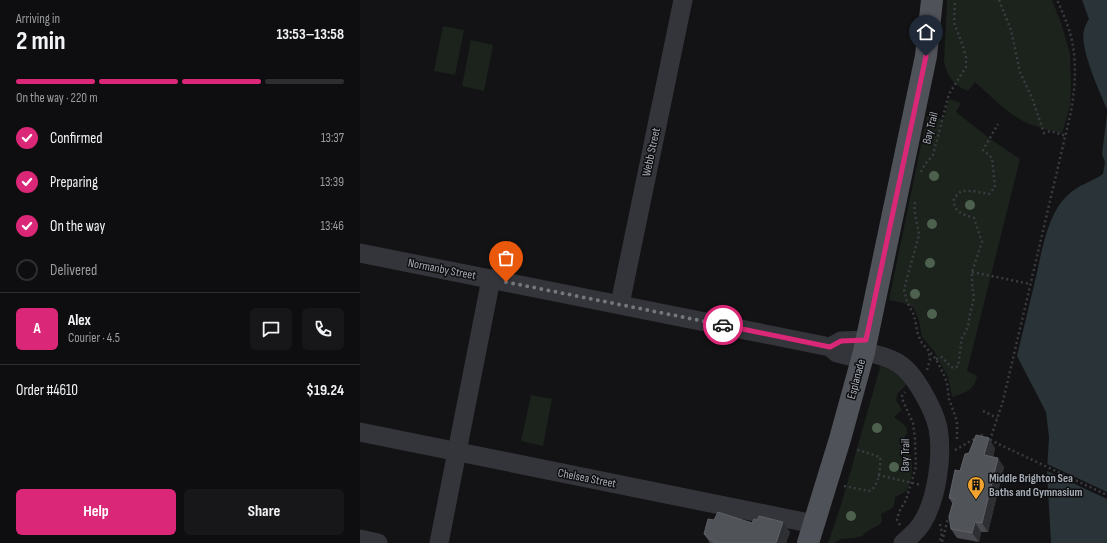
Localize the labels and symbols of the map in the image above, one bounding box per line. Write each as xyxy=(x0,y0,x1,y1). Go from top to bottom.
pin xyxy=(909,15,943,56)
street label: Bay Trail xyxy=(919,110,942,146)
street label: Webb Street xyxy=(639,126,664,178)
pin xyxy=(489,241,523,282)
street label: Normanby Street xyxy=(407,256,477,283)
courier xyxy=(703,305,743,345)
street label: Esplanade xyxy=(844,357,869,401)
street label: Bay Trail xyxy=(898,438,913,472)
street label: Chelsea Street xyxy=(557,465,618,492)
place label: Middle Brighton Sea Baths and Gymnasium xyxy=(989,471,1082,500)
building icon: Middle Brighton Sea Baths and Gymnasium xyxy=(966,475,986,500)

